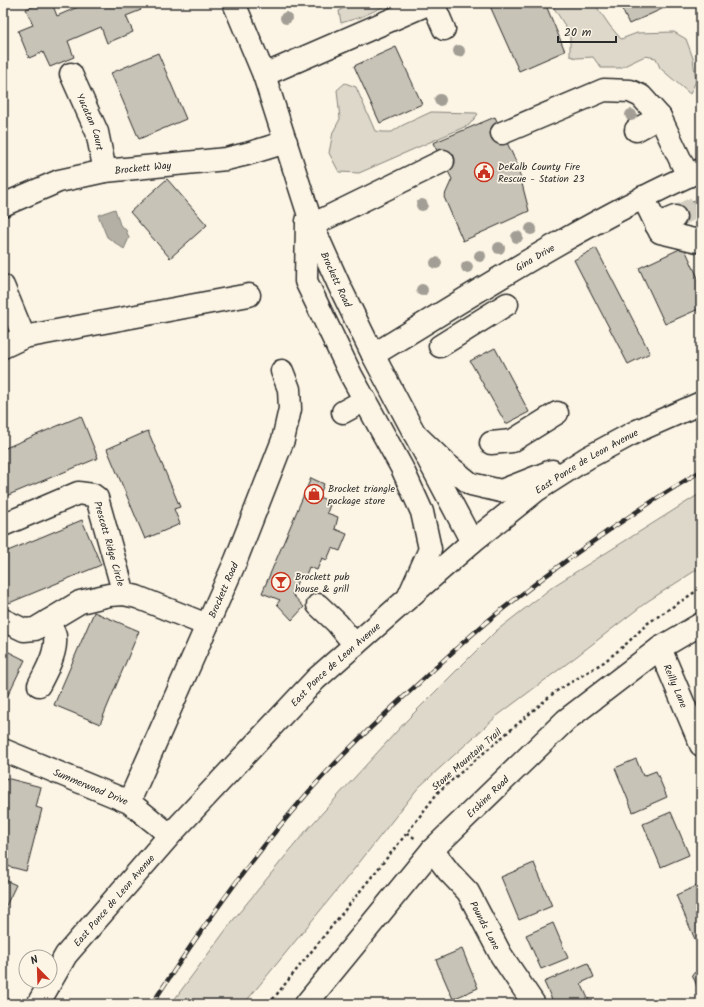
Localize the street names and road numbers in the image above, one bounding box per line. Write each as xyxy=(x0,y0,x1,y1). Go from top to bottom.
street label: Yucatan Court xyxy=(72,91,108,152)
street label: Brockett Way xyxy=(114,157,172,179)
street label: Gina Drive xyxy=(512,240,558,276)
street label: Brockett Road xyxy=(316,249,356,311)
street label: East Ponce de Leon Avenue xyxy=(532,425,642,498)
street label: Prescott Ridge Circle xyxy=(89,499,129,589)
street label: Brockett Road xyxy=(204,559,244,621)
street label: East Ponce de Leon Avenue xyxy=(287,619,385,711)
street label: Reilly Lane xyxy=(659,662,692,711)
street label: Stone Mountain Trail xyxy=(428,724,506,795)
street label: Summerwood Drive xyxy=(51,765,131,810)
street label: Erskine Road xyxy=(463,772,514,822)
street label: East Ponce de Leon Avenue xyxy=(70,851,159,951)
street label: Pounds Lane xyxy=(465,898,504,954)

